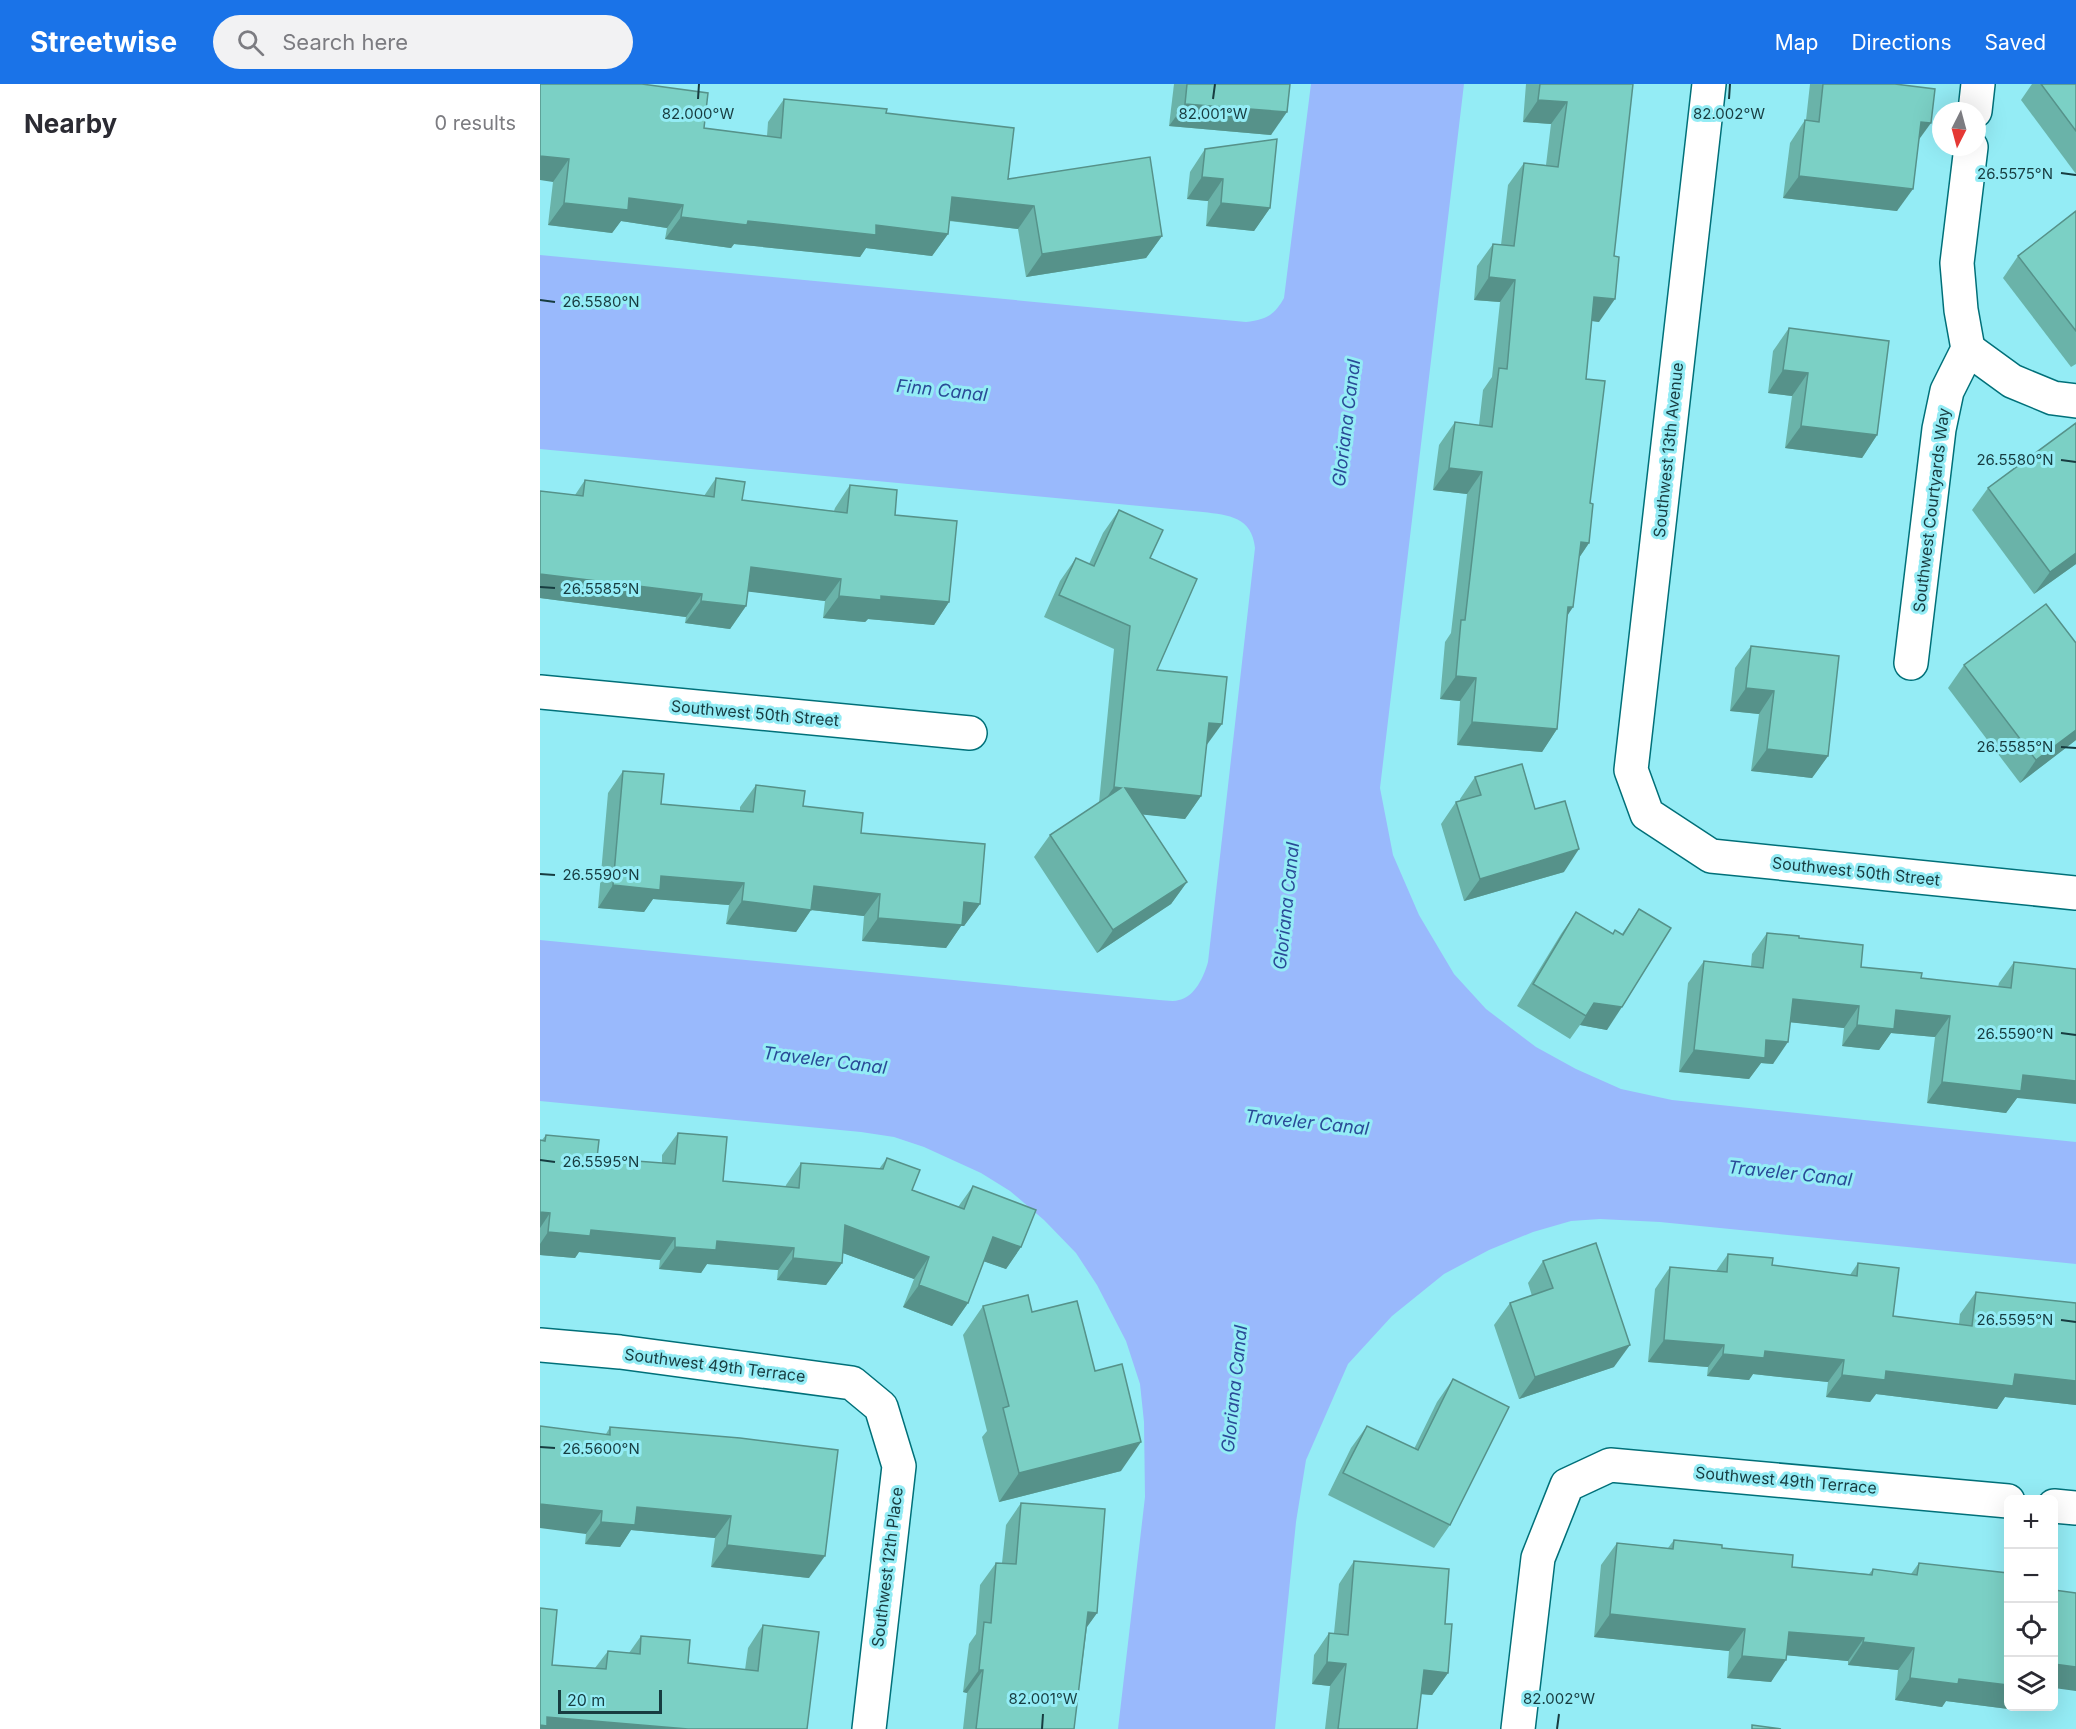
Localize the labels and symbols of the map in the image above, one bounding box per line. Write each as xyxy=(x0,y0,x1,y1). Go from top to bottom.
north arrow xyxy=(1932,102,1986,156)
text: 82.000°W xyxy=(662,104,734,123)
text: 82.001°W xyxy=(1178,104,1248,123)
text: 82.002°W xyxy=(1693,104,1765,123)
text: 26.5575°N xyxy=(1977,164,2053,183)
text: 26.5580°N xyxy=(562,292,640,311)
water label: Gloriana Canal xyxy=(1328,358,1364,488)
street label: Southwest 13th Avenue xyxy=(1649,361,1687,539)
water label: Finn Canal xyxy=(895,375,989,405)
street label: Southwest Courtyards Way xyxy=(1909,407,1953,613)
text: 26.5580°N xyxy=(1976,450,2054,469)
text: 26.5585°N xyxy=(563,579,639,598)
street label: Southwest 50th Street xyxy=(670,696,840,730)
text: 26.5585°N xyxy=(1977,737,2053,756)
water label: Gloriana Canal xyxy=(1269,841,1303,971)
street label: Southwest 50th Street xyxy=(1771,852,1941,890)
text: 26.5590°N xyxy=(562,865,640,884)
text: 26.5590°N xyxy=(1976,1024,2054,1043)
water label: Traveler Canal xyxy=(762,1042,889,1078)
water label: Traveler Canal xyxy=(1244,1105,1371,1139)
text: 26.5595°N xyxy=(563,1152,639,1171)
water label: Traveler Canal xyxy=(1727,1156,1854,1190)
text: 26.5595°N xyxy=(1977,1310,2053,1329)
water label: Gloriana Canal xyxy=(1217,1324,1251,1454)
street label: Southwest 49th Terrace xyxy=(623,1344,807,1386)
text: 26.5600°N xyxy=(562,1439,640,1458)
street label: Southwest 49th Terrace xyxy=(1694,1462,1878,1498)
street label: Southwest 12th Place xyxy=(867,1486,907,1648)
scale bar xyxy=(558,1687,662,1714)
text: 82.001°W xyxy=(1008,1689,1078,1708)
text: 82.002°W xyxy=(1523,1689,1595,1708)

